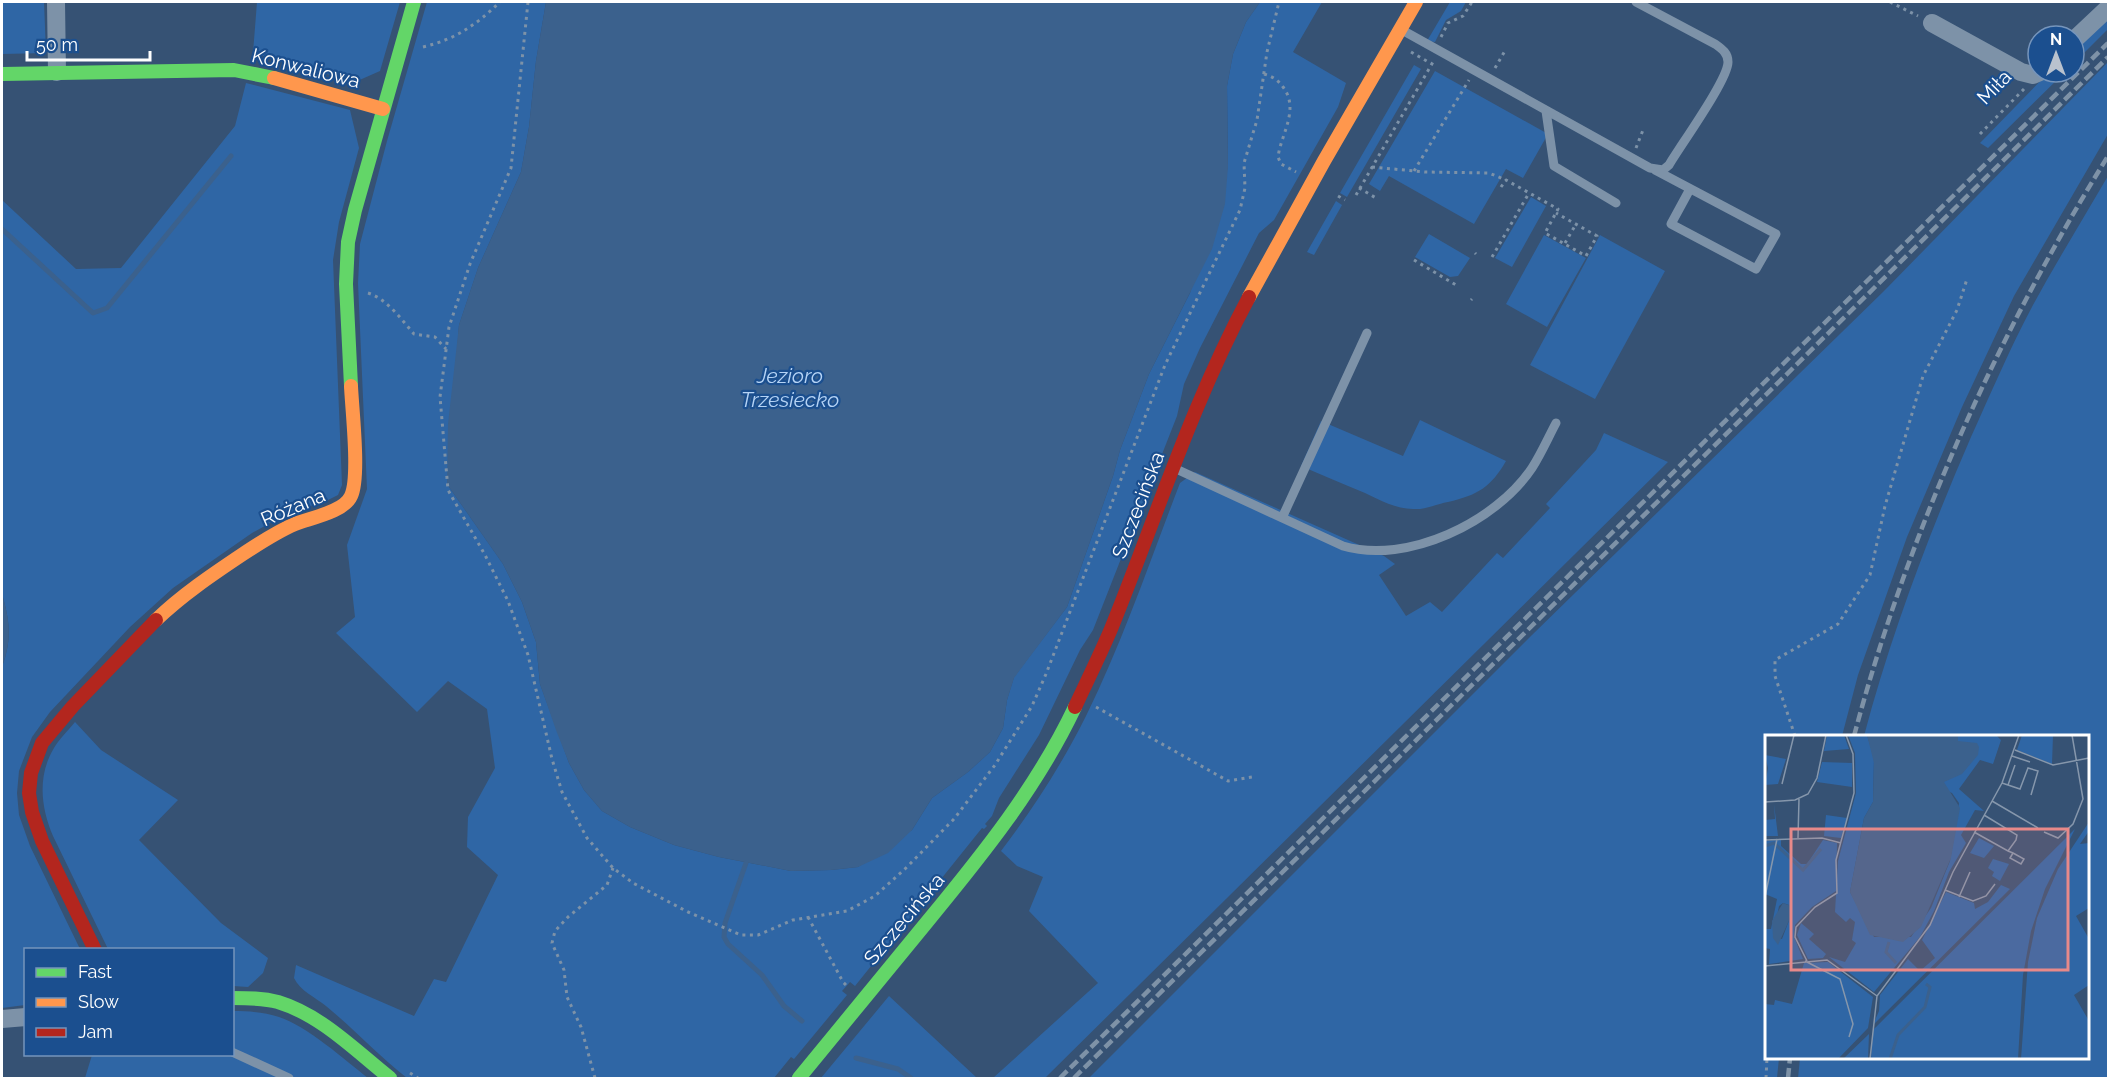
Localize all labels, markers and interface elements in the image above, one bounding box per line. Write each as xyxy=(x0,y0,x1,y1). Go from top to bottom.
scale bar xyxy=(27,24,150,62)
north arrow xyxy=(2026,24,2086,84)
text: N xyxy=(2050,30,2062,49)
text: 50 m xyxy=(36,34,78,55)
street label: Konwaliowa xyxy=(249,43,363,93)
street label: Miła xyxy=(1972,65,2016,109)
water label: Jezioro Trzesiecko xyxy=(741,363,839,412)
street label: Szczecińska xyxy=(1107,448,1169,562)
street label: Różana xyxy=(257,483,329,531)
inset map xyxy=(1765,735,2089,1059)
street label: Szczecińska xyxy=(859,868,949,970)
legend xyxy=(24,948,234,1056)
text: Fast xyxy=(78,961,112,982)
text: Slow xyxy=(78,991,119,1012)
text: Jam xyxy=(78,1021,113,1042)

